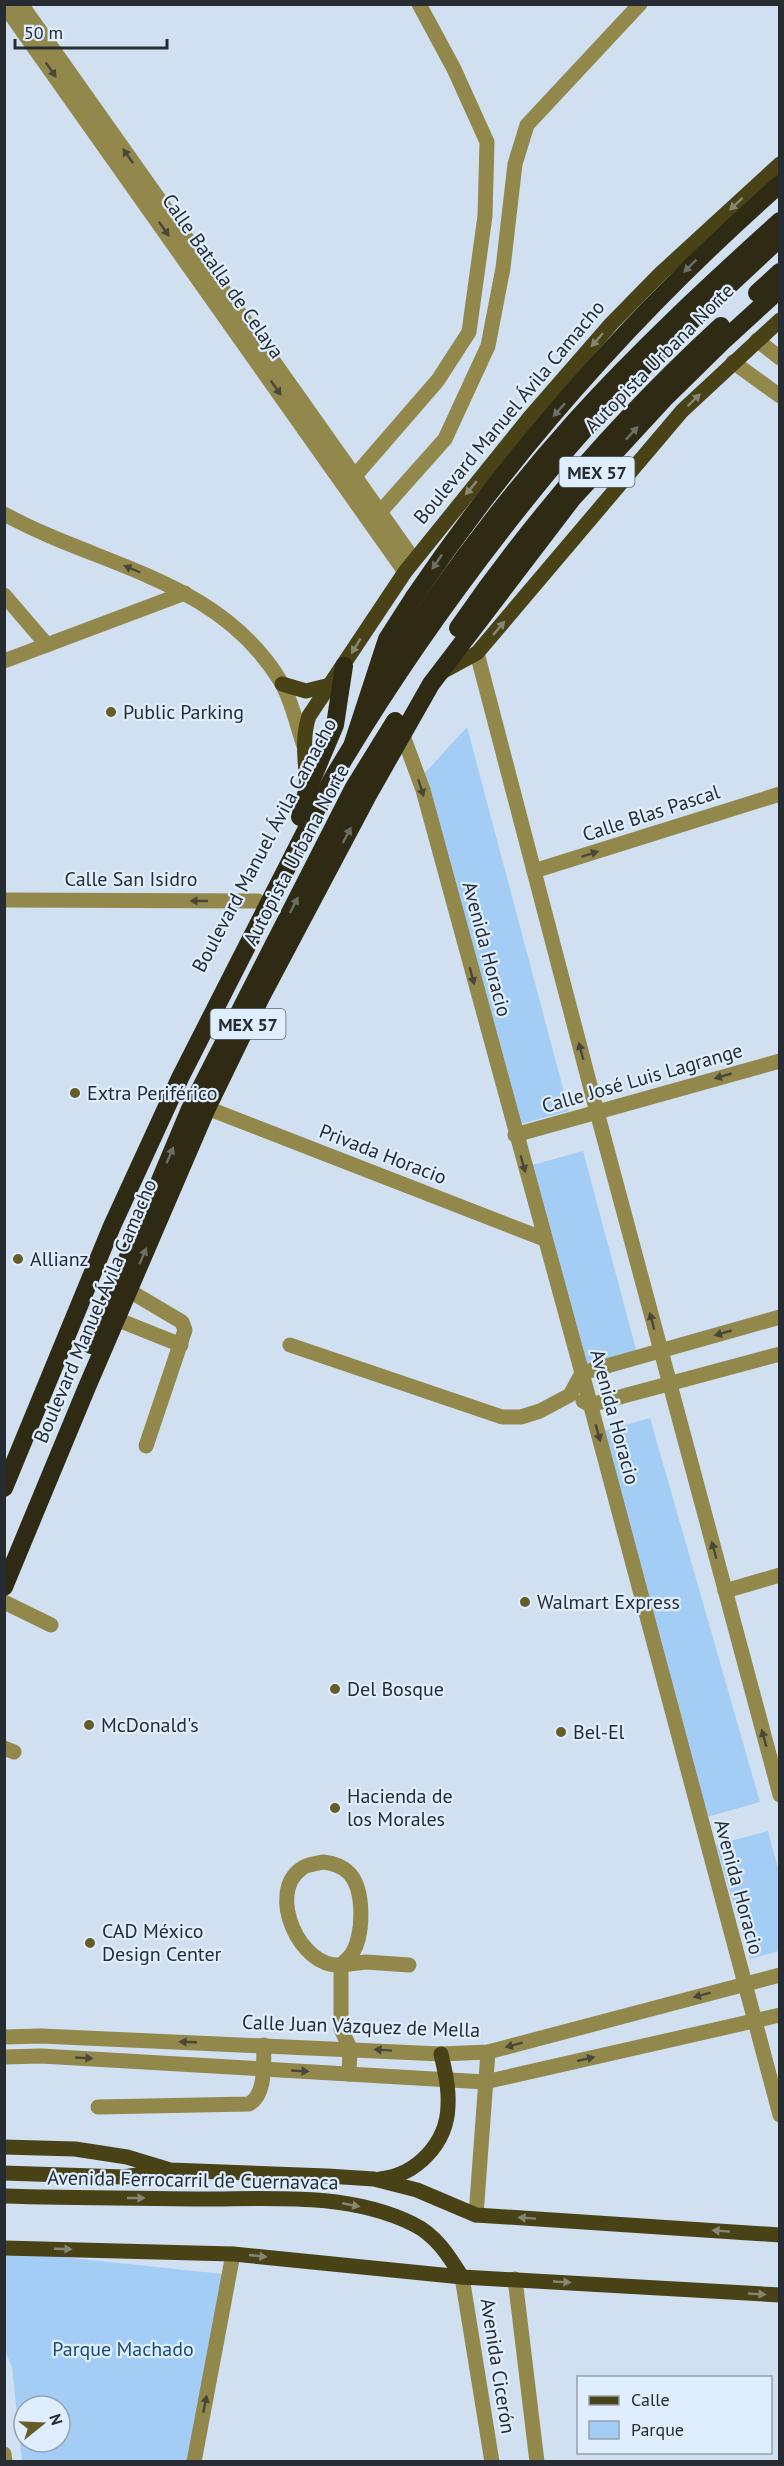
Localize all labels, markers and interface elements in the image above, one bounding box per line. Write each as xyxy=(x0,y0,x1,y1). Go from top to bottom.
scale bar xyxy=(15,12,166,50)
text: 50 m xyxy=(24,21,63,44)
one-way arrow xyxy=(44,63,56,78)
one-way arrow xyxy=(122,148,134,164)
street label: Calle Batalla de Celaya xyxy=(156,188,290,364)
one-way arrow xyxy=(729,197,744,211)
one-way arrow xyxy=(157,222,169,237)
one-way arrow xyxy=(684,259,698,273)
street label: Autopista Urbana Norte xyxy=(579,278,739,438)
street label: Boulevard Manuel Ávila Camacho xyxy=(408,295,610,529)
one-way arrow xyxy=(591,332,604,347)
one-way arrow xyxy=(270,381,282,396)
one-way arrow xyxy=(686,393,700,407)
one-way arrow xyxy=(553,402,566,417)
one-way arrow xyxy=(625,426,639,441)
road number: MEX 57 xyxy=(560,457,634,487)
one-way arrow xyxy=(464,480,477,496)
one-way arrow xyxy=(431,554,443,570)
one-way arrow xyxy=(123,565,140,574)
one-way arrow xyxy=(492,621,505,636)
one-way arrow xyxy=(351,638,361,655)
place label: Public Parking xyxy=(123,699,244,725)
marker: Public Parking xyxy=(104,705,118,719)
street label: Boulevard Manuel Ávila Camacho xyxy=(186,713,342,977)
street label: Autopista Urbana Norte xyxy=(237,760,355,950)
street label: Calle Blas Pascal xyxy=(579,778,723,847)
one-way arrow xyxy=(417,779,427,797)
one-way arrow xyxy=(342,826,352,843)
one-way arrow xyxy=(581,849,599,858)
street label: Calle San Isidro xyxy=(65,866,197,892)
street label: Avenida Horacio xyxy=(456,879,518,1019)
one-way arrow xyxy=(190,896,209,906)
one-way arrow xyxy=(289,896,299,913)
one-way arrow xyxy=(468,967,478,985)
road number: MEX 57 xyxy=(210,1009,286,1039)
street label: Calle José Luis Lagrange xyxy=(539,1037,745,1119)
one-way arrow xyxy=(576,1042,585,1060)
one-way arrow xyxy=(714,1072,732,1082)
place label: Extra Periférico xyxy=(87,1080,217,1106)
marker: Extra Periférico xyxy=(68,1086,82,1100)
street label: Privada Horacio xyxy=(316,1118,450,1190)
one-way arrow xyxy=(166,1146,176,1164)
one-way arrow xyxy=(519,1155,529,1173)
street label: Boulevard Manuel Ávila Camacho xyxy=(27,1175,163,1447)
place label: Allianz xyxy=(30,1246,89,1272)
one-way arrow xyxy=(138,1246,148,1264)
marker: Allianz xyxy=(11,1252,25,1266)
one-way arrow xyxy=(647,1312,657,1330)
one-way arrow xyxy=(714,1329,732,1338)
street label: Avenida Horacio xyxy=(584,1347,646,1487)
one-way arrow xyxy=(593,1424,603,1442)
one-way arrow xyxy=(708,1541,718,1559)
place label: Walmart Express xyxy=(537,1589,680,1615)
marker: Walmart Express xyxy=(518,1595,532,1609)
place label: Del Bosque xyxy=(347,1676,444,1702)
marker: Del Bosque xyxy=(328,1682,342,1696)
place label: McDonald's xyxy=(101,1712,199,1738)
marker: McDonald's xyxy=(82,1718,96,1732)
place label: Bel-El xyxy=(573,1719,625,1745)
marker: Bel-El xyxy=(554,1725,568,1739)
one-way arrow xyxy=(759,1729,769,1747)
place label: Hacienda de los Morales xyxy=(347,1783,453,1832)
marker: Hacienda de los Morales xyxy=(328,1801,342,1815)
street label: Avenida Horacio xyxy=(708,1817,770,1957)
place label: CAD México Design Center xyxy=(102,1918,222,1967)
marker: CAD México Design Center xyxy=(83,1936,97,1950)
one-way arrow xyxy=(693,1991,711,2000)
street label: Calle Juan Vázquez de Mella xyxy=(241,2009,481,2043)
one-way arrow xyxy=(178,2037,197,2046)
one-way arrow xyxy=(505,2041,523,2050)
one-way arrow xyxy=(373,2045,392,2055)
one-way arrow xyxy=(74,2054,93,2063)
one-way arrow xyxy=(577,2054,595,2064)
one-way arrow xyxy=(290,2066,309,2075)
street label: Avenida Ferrocarril de Cuernavaca xyxy=(47,2164,339,2196)
one-way arrow xyxy=(126,2193,145,2203)
one-way arrow xyxy=(342,2201,361,2210)
one-way arrow xyxy=(517,2214,536,2223)
one-way arrow xyxy=(712,2226,731,2236)
one-way arrow xyxy=(53,2245,72,2254)
one-way arrow xyxy=(248,2251,267,2261)
one-way arrow xyxy=(553,2278,572,2287)
one-way arrow xyxy=(748,2289,767,2299)
street label: Avenida Cicerón xyxy=(474,2296,522,2436)
park label: Parque Machado xyxy=(52,2336,194,2362)
legend xyxy=(577,2376,772,2454)
text: Calle xyxy=(631,2388,670,2411)
north arrow xyxy=(12,2394,72,2454)
one-way arrow xyxy=(201,2394,210,2413)
text: N xyxy=(45,2411,67,2427)
text: Parque xyxy=(631,2418,684,2441)

